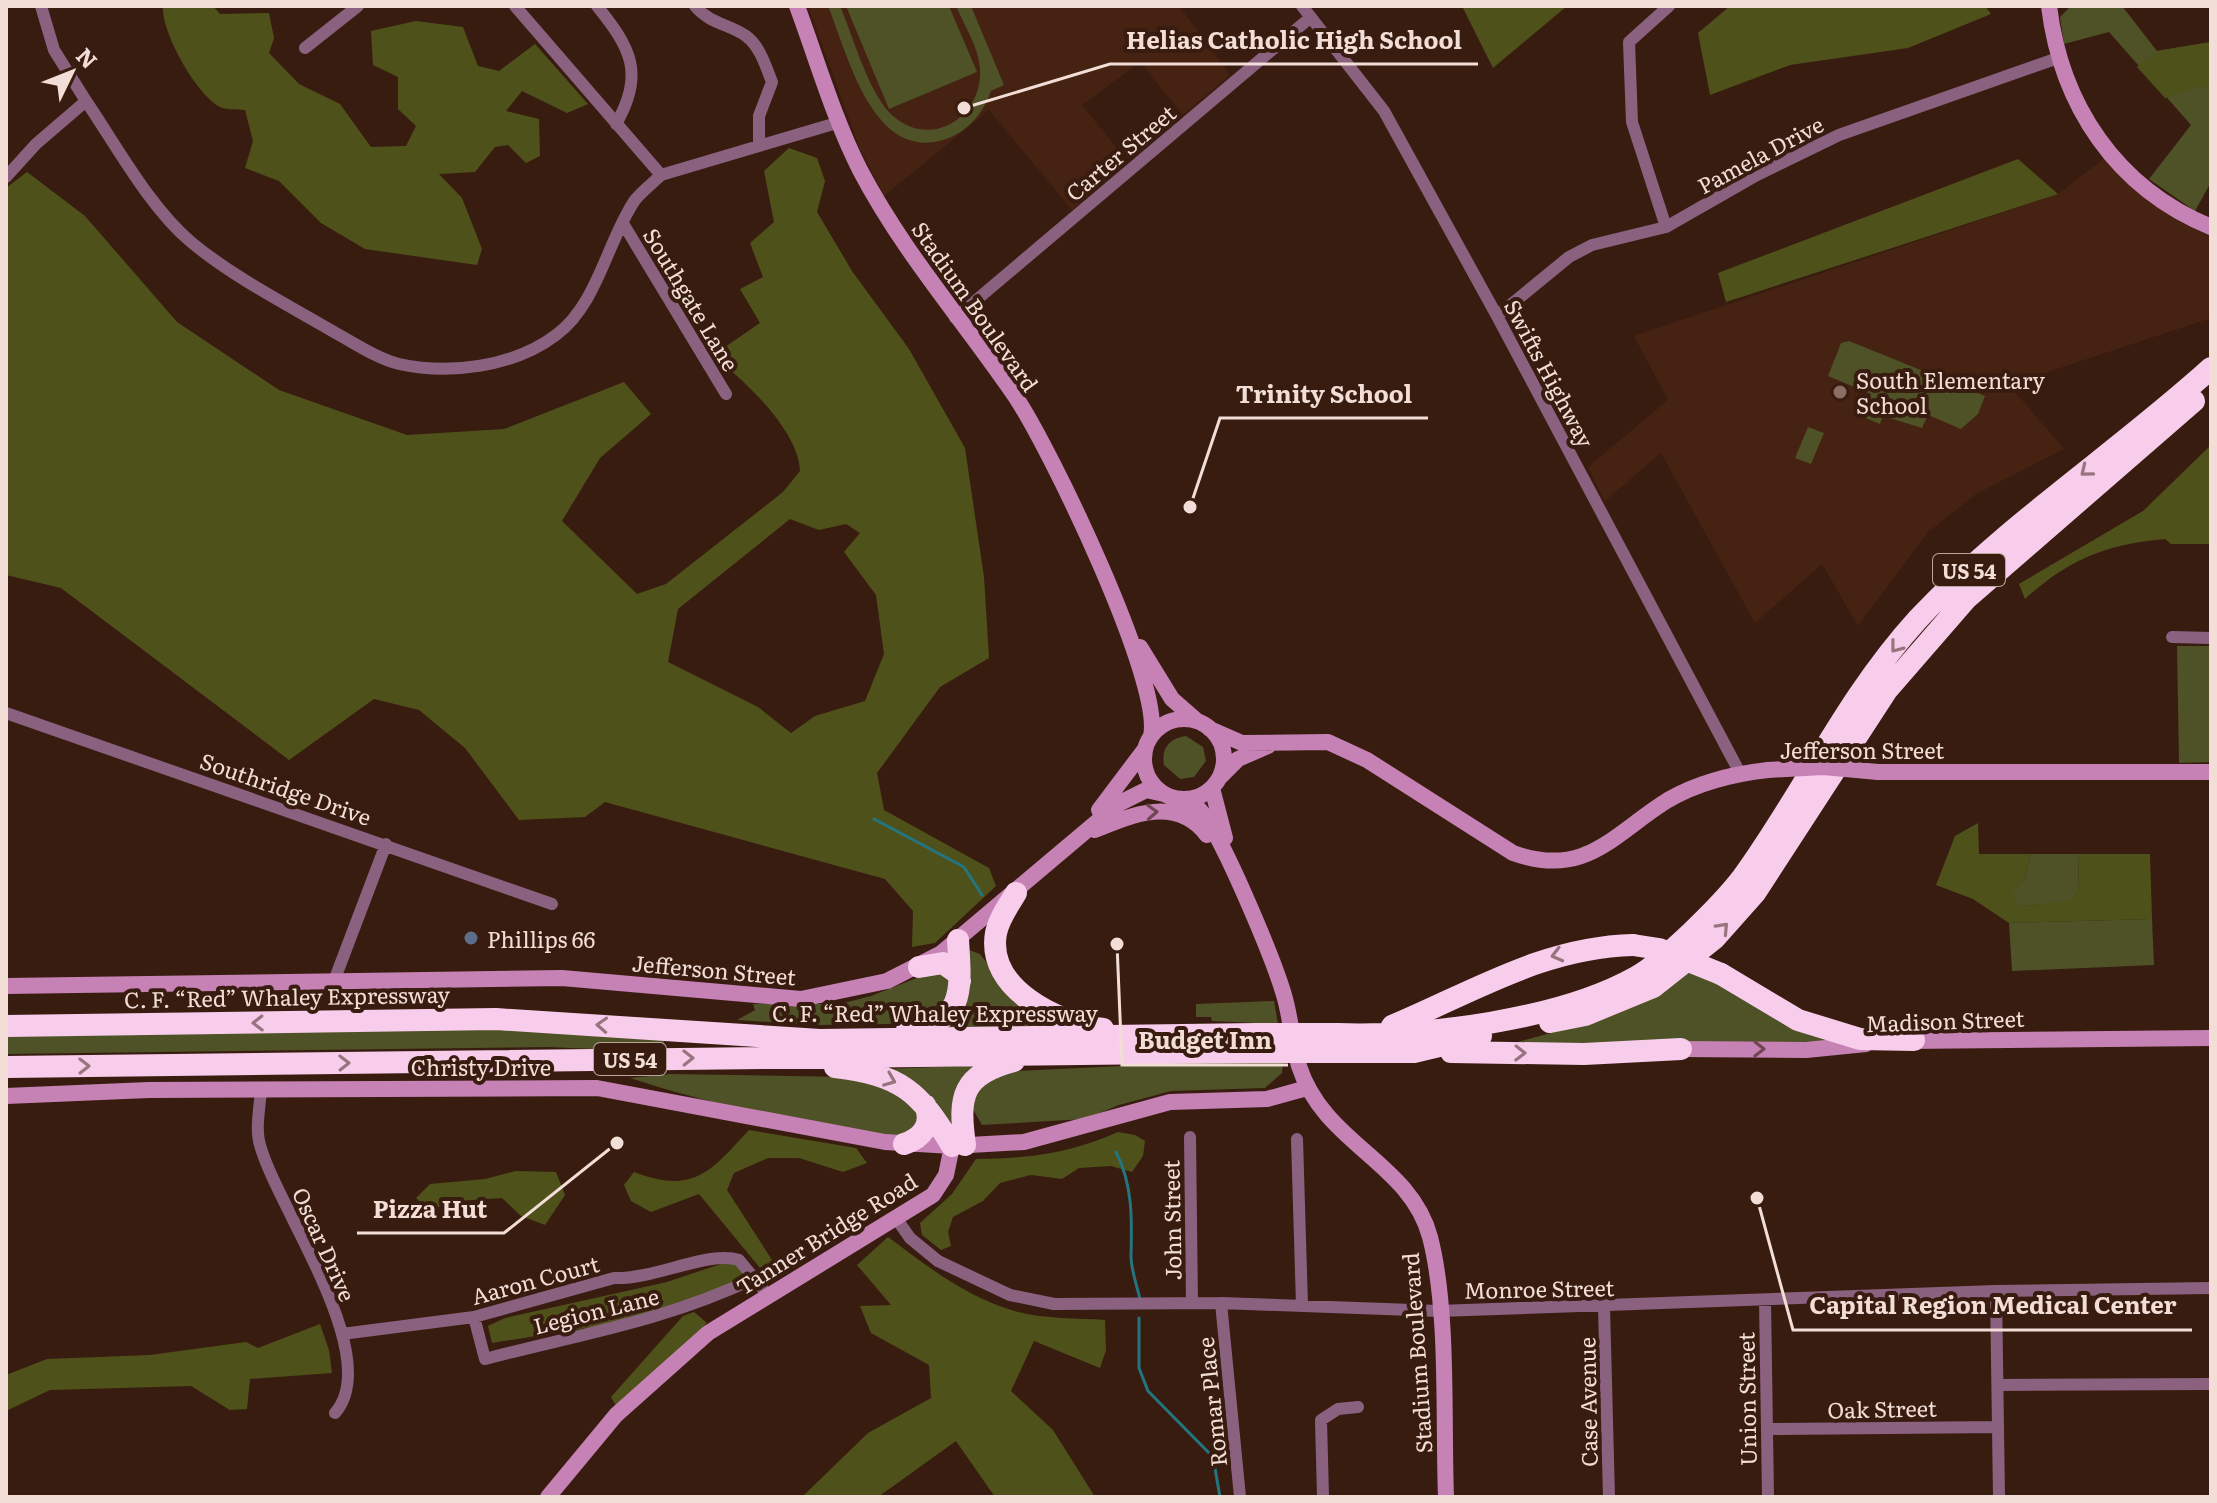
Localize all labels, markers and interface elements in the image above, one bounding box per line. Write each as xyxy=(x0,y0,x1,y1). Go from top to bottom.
callout: Helias Catholic High School xyxy=(1110,16,1478,64)
text: Helias Catholic High School xyxy=(1126,21,1462,56)
north arrow xyxy=(32,32,112,112)
text: N xyxy=(69,39,106,75)
street label: Carter Street xyxy=(1058,96,1182,208)
street label: Pamela Drive xyxy=(1691,107,1829,201)
street label: Stadium Boulevard xyxy=(905,214,1047,398)
street label: Southgate Lane xyxy=(636,221,748,377)
street label: Swifts Highway xyxy=(1497,293,1603,453)
place label: South Elementary School xyxy=(1856,363,2045,421)
callout: Trinity School xyxy=(1220,370,1428,418)
text: Trinity School xyxy=(1236,375,1413,410)
marker: South Elementary School xyxy=(1831,383,1849,401)
one-way arrow xyxy=(2081,461,2095,476)
road number: US 54 xyxy=(1933,554,2005,586)
one-way arrow xyxy=(1891,638,1906,652)
street label: Jefferson Street xyxy=(1780,733,1944,766)
street label: Southridge Drive xyxy=(196,743,376,833)
one-way arrow xyxy=(1146,804,1159,821)
place label: Phillips 66 xyxy=(487,922,596,955)
one-way arrow xyxy=(1713,923,1727,938)
marker: Phillips 66 xyxy=(462,929,480,947)
street label: Jefferson Street xyxy=(631,945,797,993)
one-way arrow xyxy=(1550,946,1564,962)
street label: C. F. “Red” Whaley Expressway xyxy=(124,977,451,1015)
street label: C. F. “Red” Whaley Expressway xyxy=(772,996,1098,1029)
street label: Madison Street xyxy=(1865,1001,2025,1039)
one-way arrow xyxy=(251,1014,264,1032)
one-way arrow xyxy=(595,1016,608,1033)
callout: Budget Inn xyxy=(1122,1017,1288,1065)
text: Budget Inn xyxy=(1138,1021,1272,1056)
one-way arrow xyxy=(1753,1040,1766,1057)
road number: US 54 xyxy=(594,1043,666,1075)
one-way arrow xyxy=(1514,1044,1527,1062)
street label: Christy Drive xyxy=(411,1050,551,1083)
one-way arrow xyxy=(682,1050,695,1067)
one-way arrow xyxy=(338,1054,351,1072)
one-way arrow xyxy=(78,1057,91,1075)
one-way arrow xyxy=(882,1070,896,1087)
street label: John Street xyxy=(1153,1160,1189,1280)
street label: Tanner Bridge Road xyxy=(729,1164,923,1302)
street label: Oscar Drive xyxy=(285,1182,365,1306)
callout: Pizza Hut xyxy=(357,1185,504,1233)
text: Pizza Hut xyxy=(373,1190,488,1225)
street label: Aaron Court xyxy=(467,1246,603,1312)
street label: Stadium Boulevard xyxy=(1393,1251,1439,1455)
street label: Monroe Street xyxy=(1463,1270,1615,1306)
street label: Legion Lane xyxy=(530,1278,662,1342)
callout: Capital Region Medical Center xyxy=(1793,1282,2192,1330)
text: Capital Region Medical Center xyxy=(1809,1286,2177,1321)
street label: Union Street xyxy=(1728,1332,1764,1466)
street label: Romar Place xyxy=(1188,1335,1234,1469)
street label: Case Avenue xyxy=(1569,1337,1605,1467)
street label: Oak Street xyxy=(1827,1391,1937,1425)

